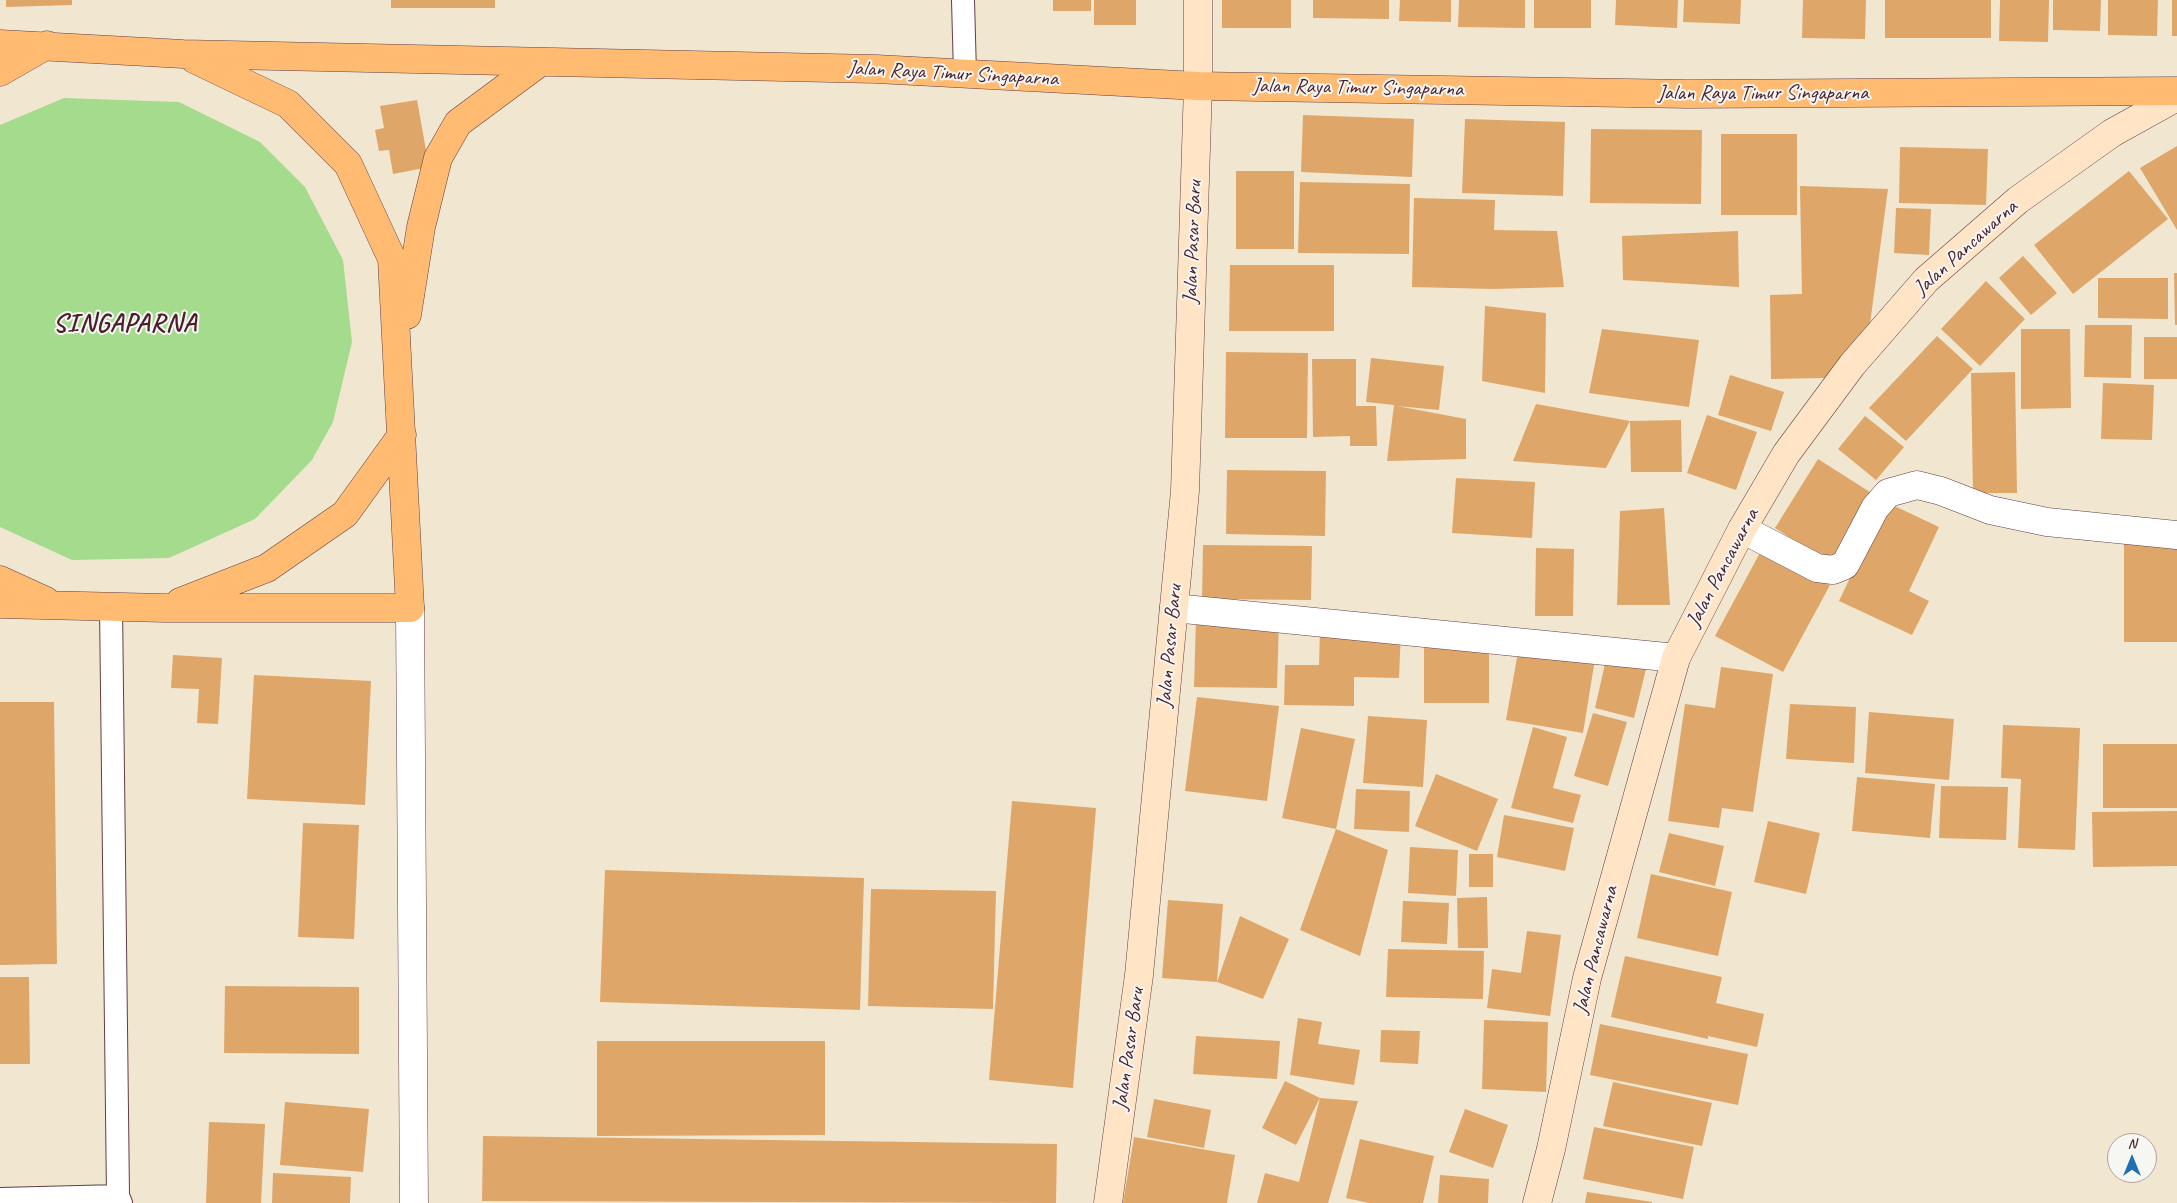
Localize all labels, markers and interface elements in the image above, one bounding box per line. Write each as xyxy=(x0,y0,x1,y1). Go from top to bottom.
street label: Jalan Raya Timur Singaparna xyxy=(847,56,1059,92)
street label: Jalan Raya Timur Singaparna xyxy=(1252,74,1464,102)
street label: Jalan Raya Timur Singaparna xyxy=(1658,80,1868,106)
street label: Jalan Pasar Baru xyxy=(1178,180,1208,304)
street label: Jalan Pancawarna xyxy=(1909,195,2023,301)
district label: SINGAPARNA xyxy=(54,308,196,340)
street label: Jalan Pancawarna xyxy=(1681,504,1765,632)
street label: Jalan Pasar Baru xyxy=(1152,583,1188,709)
street label: Jalan Pancawarna xyxy=(1568,883,1624,1017)
street label: Jalan Pasar Baru xyxy=(1108,986,1150,1112)
north arrow xyxy=(2107,1133,2157,1183)
text: N xyxy=(2128,1135,2136,1152)

